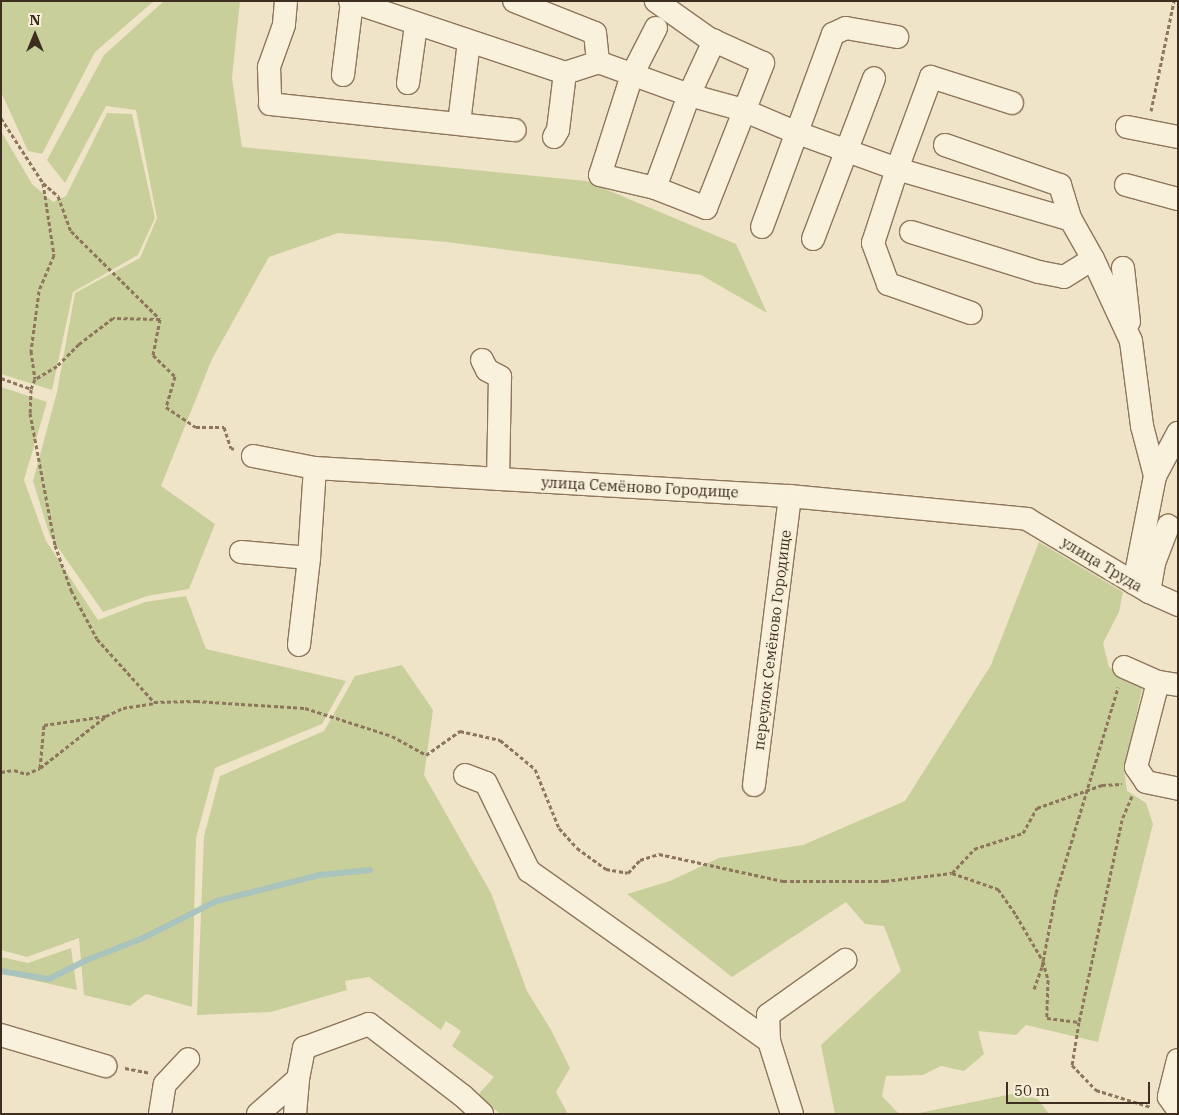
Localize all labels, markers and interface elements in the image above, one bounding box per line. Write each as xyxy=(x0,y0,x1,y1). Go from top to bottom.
north arrow xyxy=(10,10,60,60)
text: N xyxy=(29,11,41,29)
street label: улица Семёново Городище xyxy=(541,473,739,501)
street label: переулок Семёново Городище xyxy=(750,529,794,751)
street label: улица Труда xyxy=(1058,533,1146,595)
scale bar xyxy=(1009,1072,1153,1104)
text: 50 m xyxy=(1014,1081,1050,1100)

